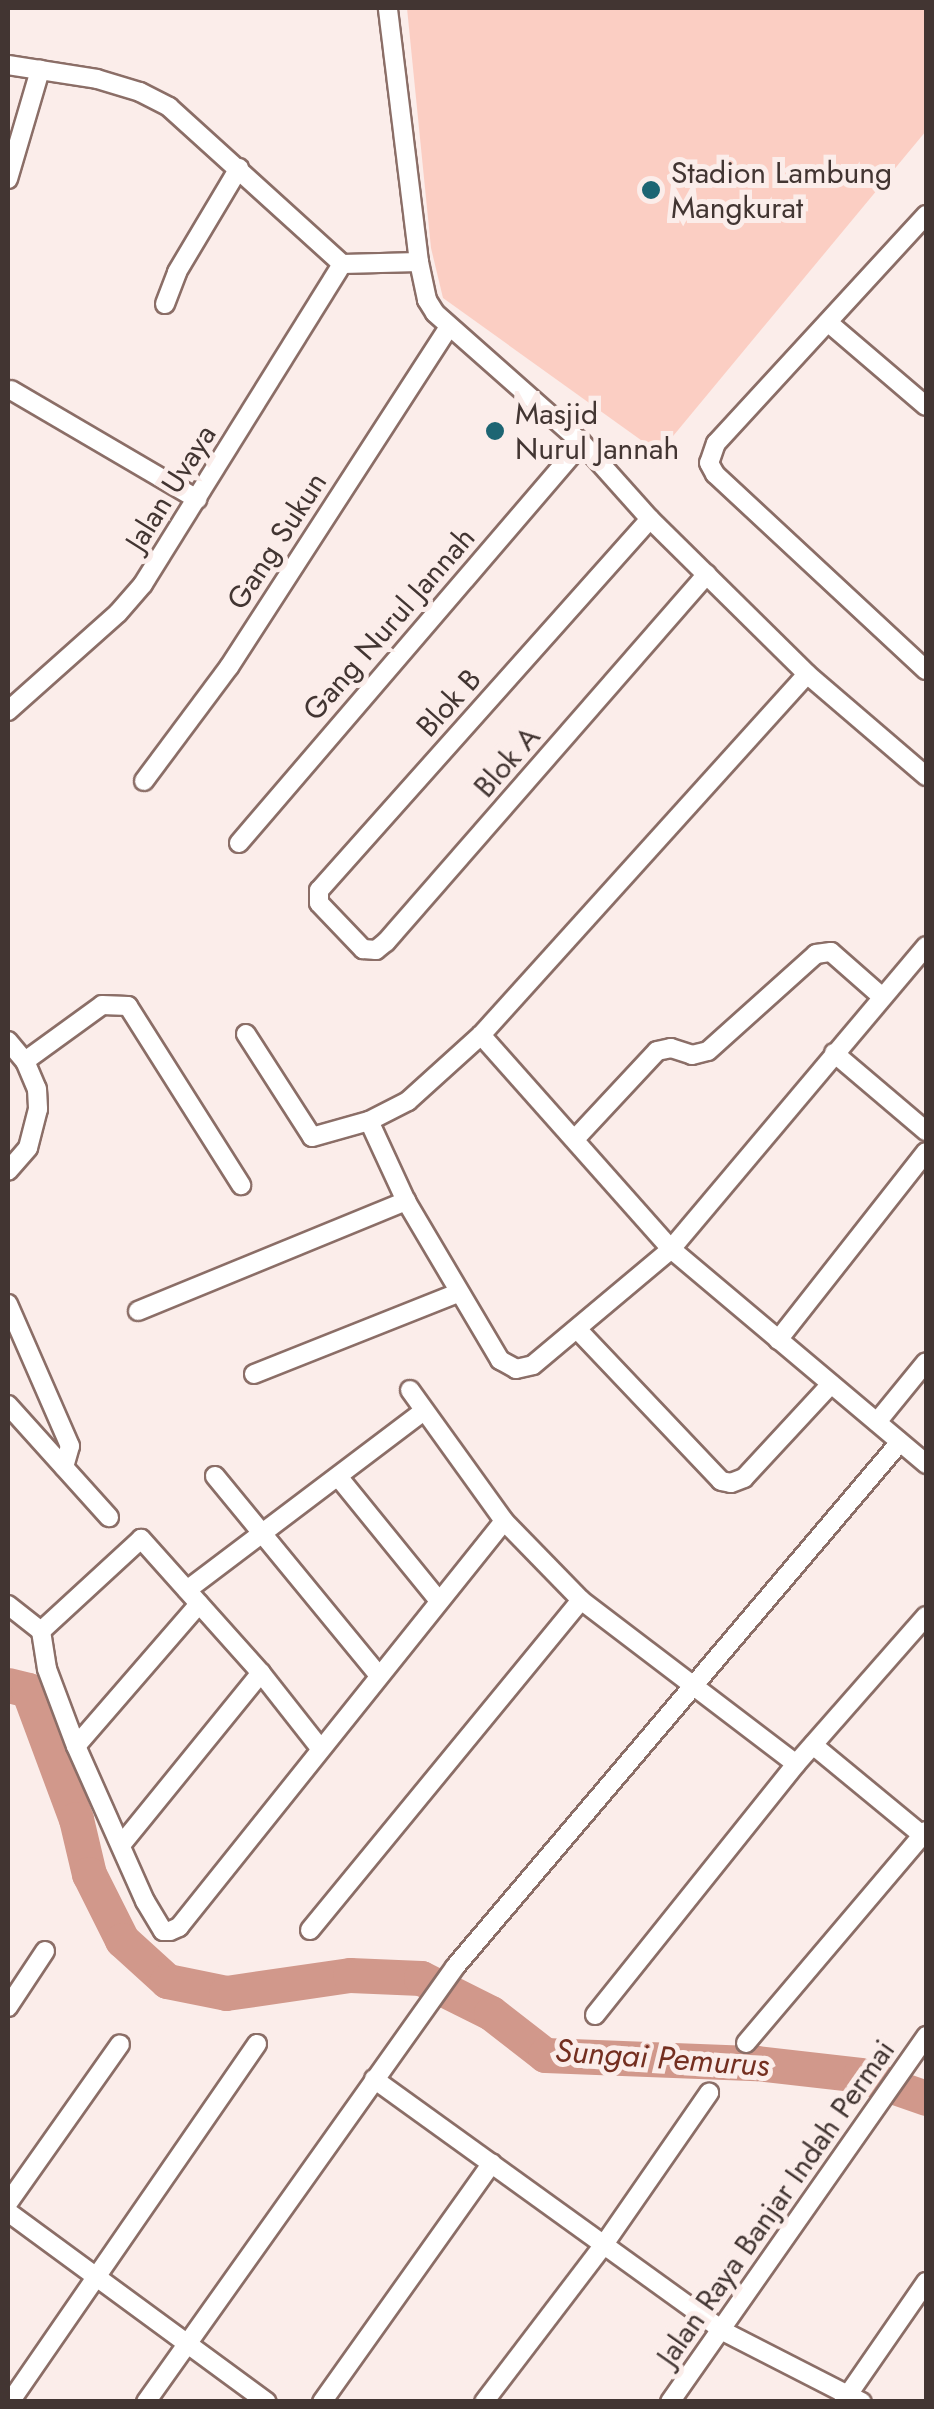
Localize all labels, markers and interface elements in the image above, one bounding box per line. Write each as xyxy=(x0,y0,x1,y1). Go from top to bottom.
place label: Stadion Lambung Mangkurat xyxy=(671,155,892,226)
marker: Stadion Lambung Mangkurat xyxy=(640,179,662,201)
place label: Masjid Nurul Jannah xyxy=(515,396,679,466)
street label: Jalan Uvaya xyxy=(118,418,224,558)
marker: Masjid Nurul Jannah xyxy=(484,420,506,442)
street label: Gang Sukun xyxy=(219,466,335,616)
street label: Gang Nurul Jannah xyxy=(295,520,483,728)
street label: Blok B xyxy=(409,662,489,744)
street label: Blok A xyxy=(467,719,547,805)
water label: Sungai Pemurus xyxy=(554,2031,770,2085)
street label: Jalan Raya Banjar Indah Permai xyxy=(649,2033,903,2373)

